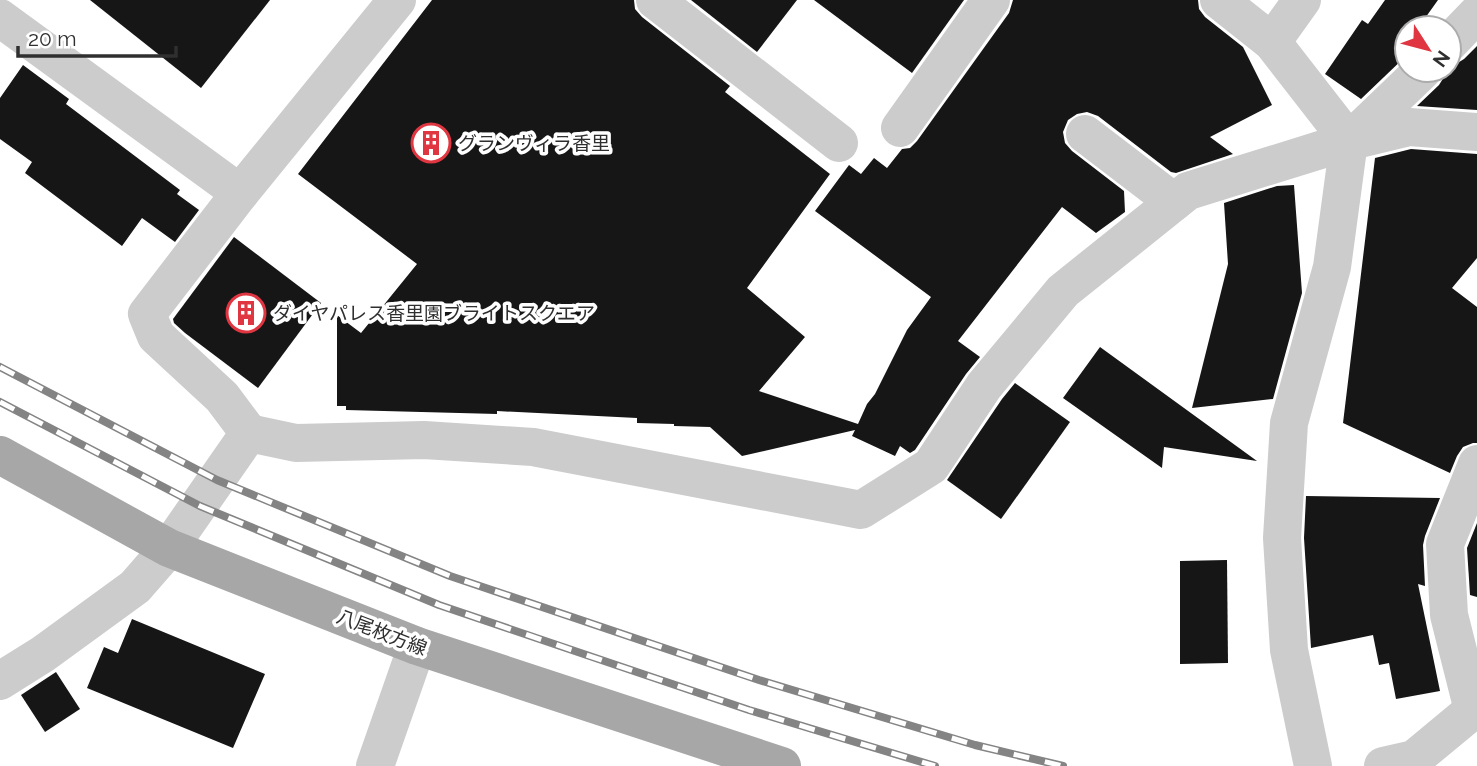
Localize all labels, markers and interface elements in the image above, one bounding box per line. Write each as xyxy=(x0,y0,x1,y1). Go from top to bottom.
scale bar xyxy=(18,14,175,58)
north arrow xyxy=(1393,14,1463,84)
text: 20 m xyxy=(28,26,76,51)
text: N xyxy=(1429,47,1455,71)
building icon: グランヴィラ香里 xyxy=(410,122,452,164)
place label: グランヴィラ香里 xyxy=(458,132,610,154)
building icon: ダイヤパレス香里園ブライトスクエア xyxy=(225,292,267,334)
place label: ダイヤパレス香里園ブライトスクエア xyxy=(273,302,595,324)
street label: 八尾枚方線 xyxy=(334,605,430,659)

